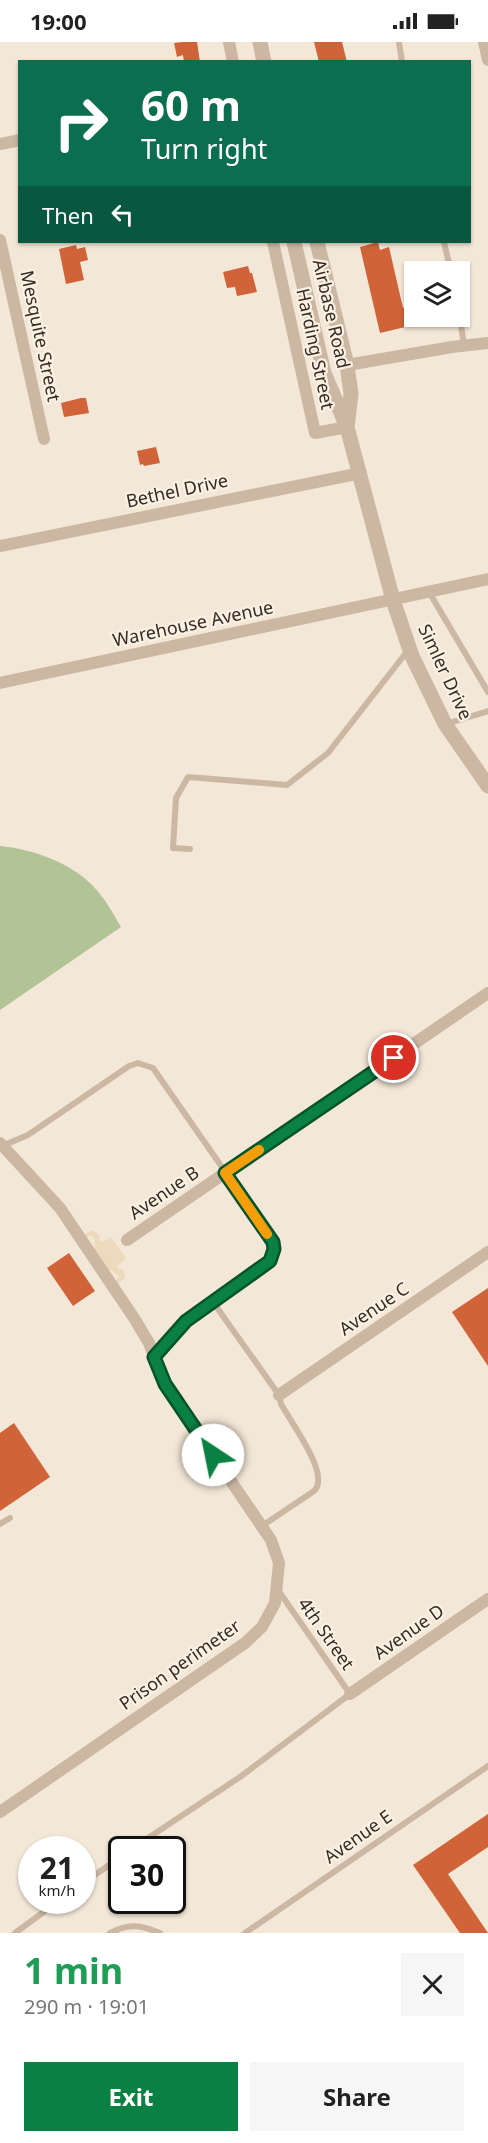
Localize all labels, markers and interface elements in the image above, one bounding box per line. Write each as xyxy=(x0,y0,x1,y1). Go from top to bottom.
text: 19:00 xyxy=(30,6,87,36)
text: 60 m xyxy=(141,76,241,133)
icon: right xyxy=(42,84,120,162)
text: Turn right xyxy=(141,130,267,167)
icon: left xyxy=(106,198,139,231)
text: Then xyxy=(42,200,94,230)
street label: Airbase Road xyxy=(308,257,356,371)
map controls xyxy=(404,261,470,327)
button: layers xyxy=(404,261,470,327)
street label: Mesquite Street xyxy=(15,268,67,404)
street label: Harding Street xyxy=(291,286,341,412)
street label: Bethel Drive xyxy=(124,468,230,513)
street label: Warehouse Avenue xyxy=(110,594,275,652)
street label: Simler Drive xyxy=(413,620,479,723)
pin xyxy=(368,1032,419,1083)
icon: arrive xyxy=(377,1041,410,1074)
street label: Avenue B xyxy=(124,1160,203,1224)
street label: Avenue C xyxy=(334,1276,413,1340)
position arrow xyxy=(181,1423,245,1487)
street label: 4th Street xyxy=(293,1593,361,1675)
street label: Avenue D xyxy=(368,1598,448,1664)
street label: Prison perimeter xyxy=(114,1613,245,1715)
street label: Avenue E xyxy=(319,1804,396,1868)
speed limit sign: 30 xyxy=(108,1836,186,1914)
text: 21 xyxy=(40,1847,74,1888)
text: km/h xyxy=(39,1880,75,1900)
text: 1 min xyxy=(24,1946,123,1995)
button: close xyxy=(401,1953,464,2016)
text: 290 m · 19:01 xyxy=(24,1993,149,2020)
button: Exit xyxy=(24,2062,238,2131)
button: Share xyxy=(250,2062,464,2131)

